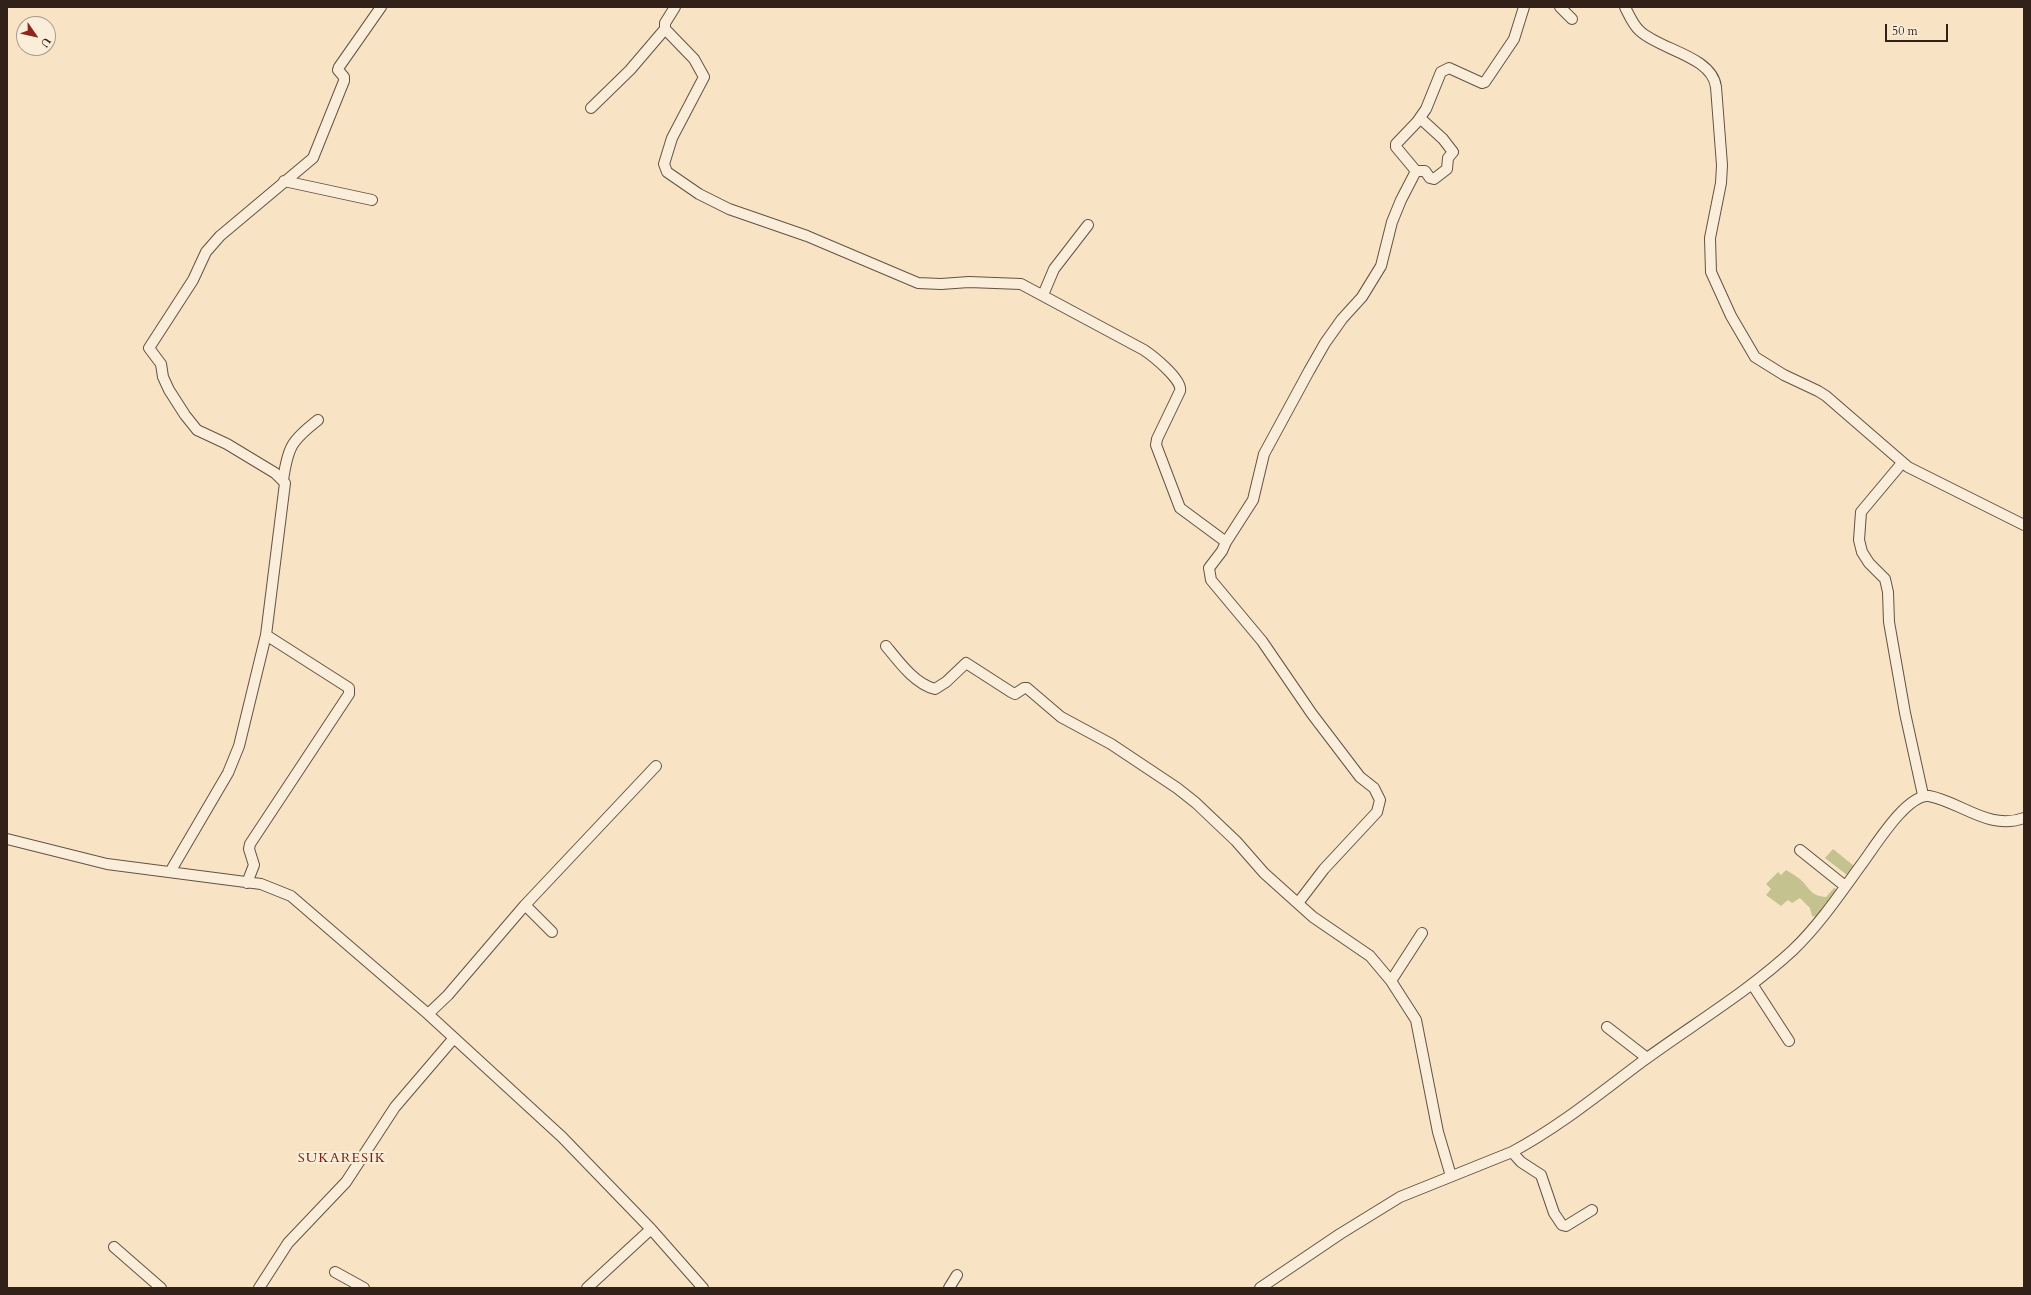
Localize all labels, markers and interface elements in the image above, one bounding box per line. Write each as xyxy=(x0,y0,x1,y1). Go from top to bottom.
north arrow xyxy=(16,16,56,56)
scale bar xyxy=(1887,16,1950,42)
text: 50 m xyxy=(1892,23,1918,39)
text: U xyxy=(37,35,54,50)
district label: SUKARESIK xyxy=(298,1151,386,1167)

